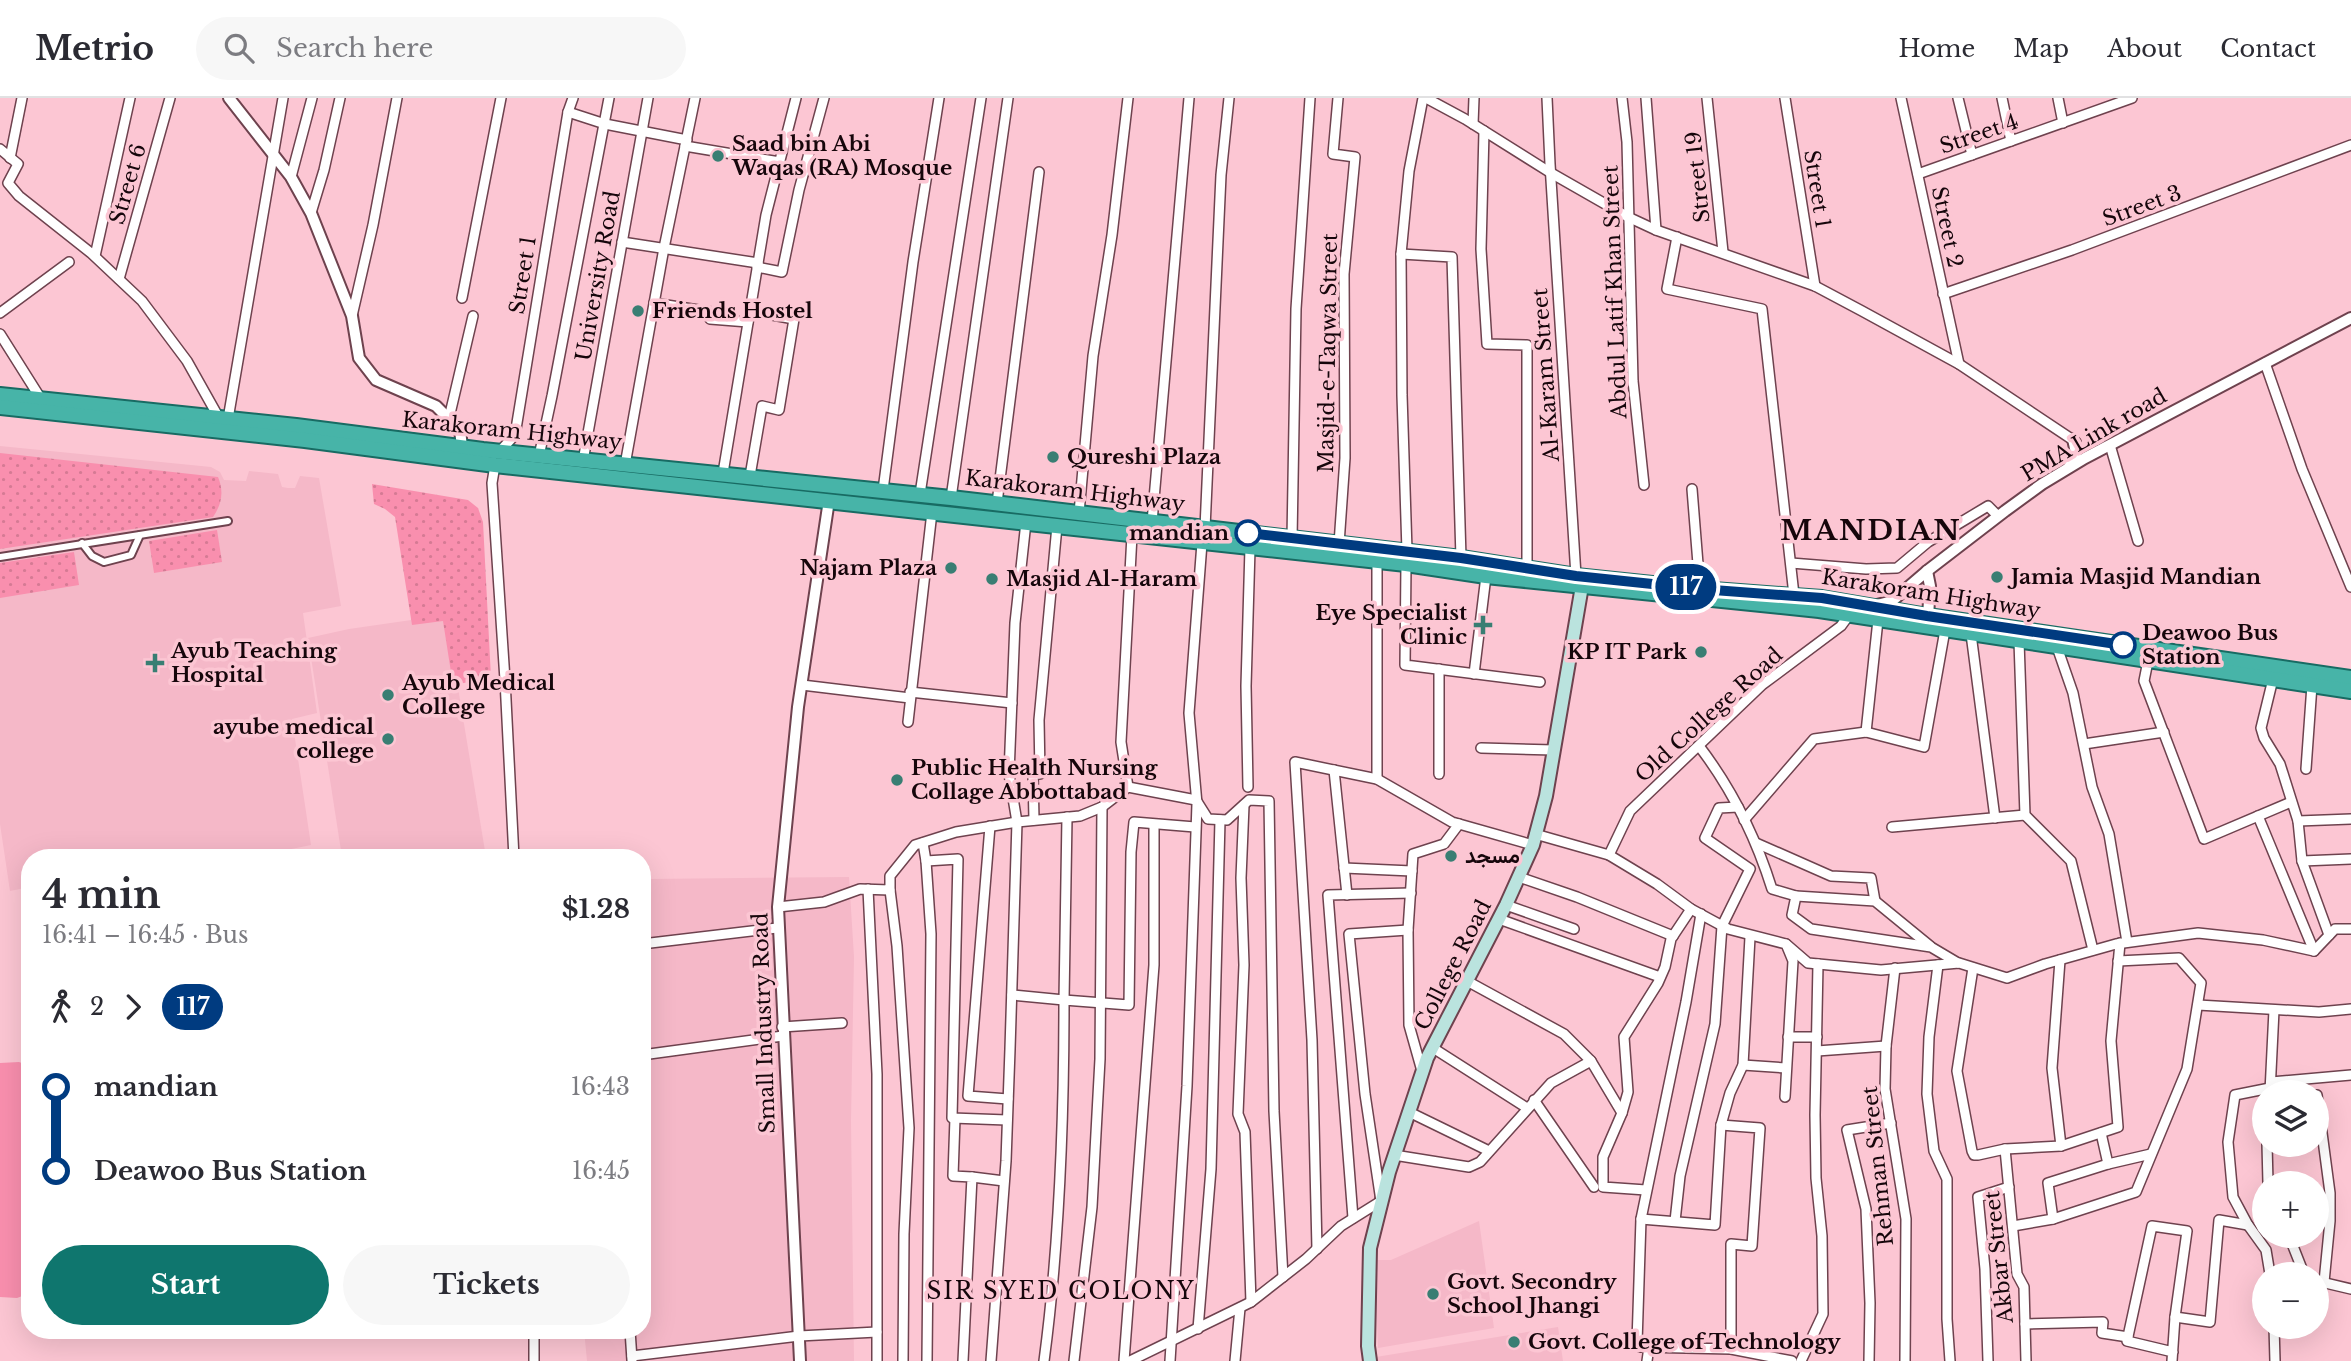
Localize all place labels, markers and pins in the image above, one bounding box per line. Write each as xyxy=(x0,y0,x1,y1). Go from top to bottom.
place label: Saad bin Abi Waqas (RA) Mosque xyxy=(731,131,952,181)
marker: Saad bin Abi Waqas (RA) Mosque xyxy=(710,148,726,164)
place label: Friends Hostel xyxy=(652,298,813,324)
marker: Friends Hostel xyxy=(630,303,646,319)
place label: Qureshi Plaza xyxy=(1067,444,1221,470)
marker: Qureshi Plaza xyxy=(1045,449,1061,465)
place label: mandian xyxy=(1129,520,1229,546)
marker: mandian xyxy=(1235,520,1261,546)
place label: Najam Plaza xyxy=(800,555,937,581)
marker: Najam Plaza xyxy=(943,560,959,576)
place label: Jamia Masjid Mandian xyxy=(2007,564,2261,590)
place label: Masjid Al-Haram xyxy=(1006,566,1197,592)
marker: Jamia Masjid Mandian xyxy=(1989,569,2005,585)
marker: Masjid Al-Haram xyxy=(984,571,1000,587)
place label: Eye Specialist Clinic xyxy=(1315,600,1467,650)
marker: Eye Specialist Clinic xyxy=(1473,615,1493,635)
place label: Deawoo Bus Station xyxy=(2142,620,2278,670)
marker: Deawoo Bus Station xyxy=(2110,632,2136,658)
place label: Ayub Teaching Hospital xyxy=(170,638,338,688)
place label: KP IT Park xyxy=(1567,639,1688,665)
marker: KP IT Park xyxy=(1693,644,1709,660)
marker: Ayub Teaching Hospital xyxy=(145,653,165,673)
place label: Ayub Medical College xyxy=(401,670,556,720)
marker: Ayub Medical College xyxy=(380,687,396,703)
place label: ayube medical college xyxy=(213,714,375,764)
marker: ayube medical college xyxy=(380,731,396,747)
place label: Public Health Nursing Collage Abbottabad xyxy=(911,755,1159,805)
marker: Public Health Nursing Collage Abbottabad xyxy=(889,772,905,788)
place label: مسجد xyxy=(1465,843,1520,869)
marker: مسجد xyxy=(1443,848,1459,864)
place label: Govt. Secondry School Jhangi xyxy=(1447,1269,1617,1319)
marker: Govt. Secondry School Jhangi xyxy=(1425,1286,1441,1302)
place label: Govt. College of Technology xyxy=(1528,1329,1841,1355)
marker: Govt. College of Technology xyxy=(1506,1334,1522,1350)

